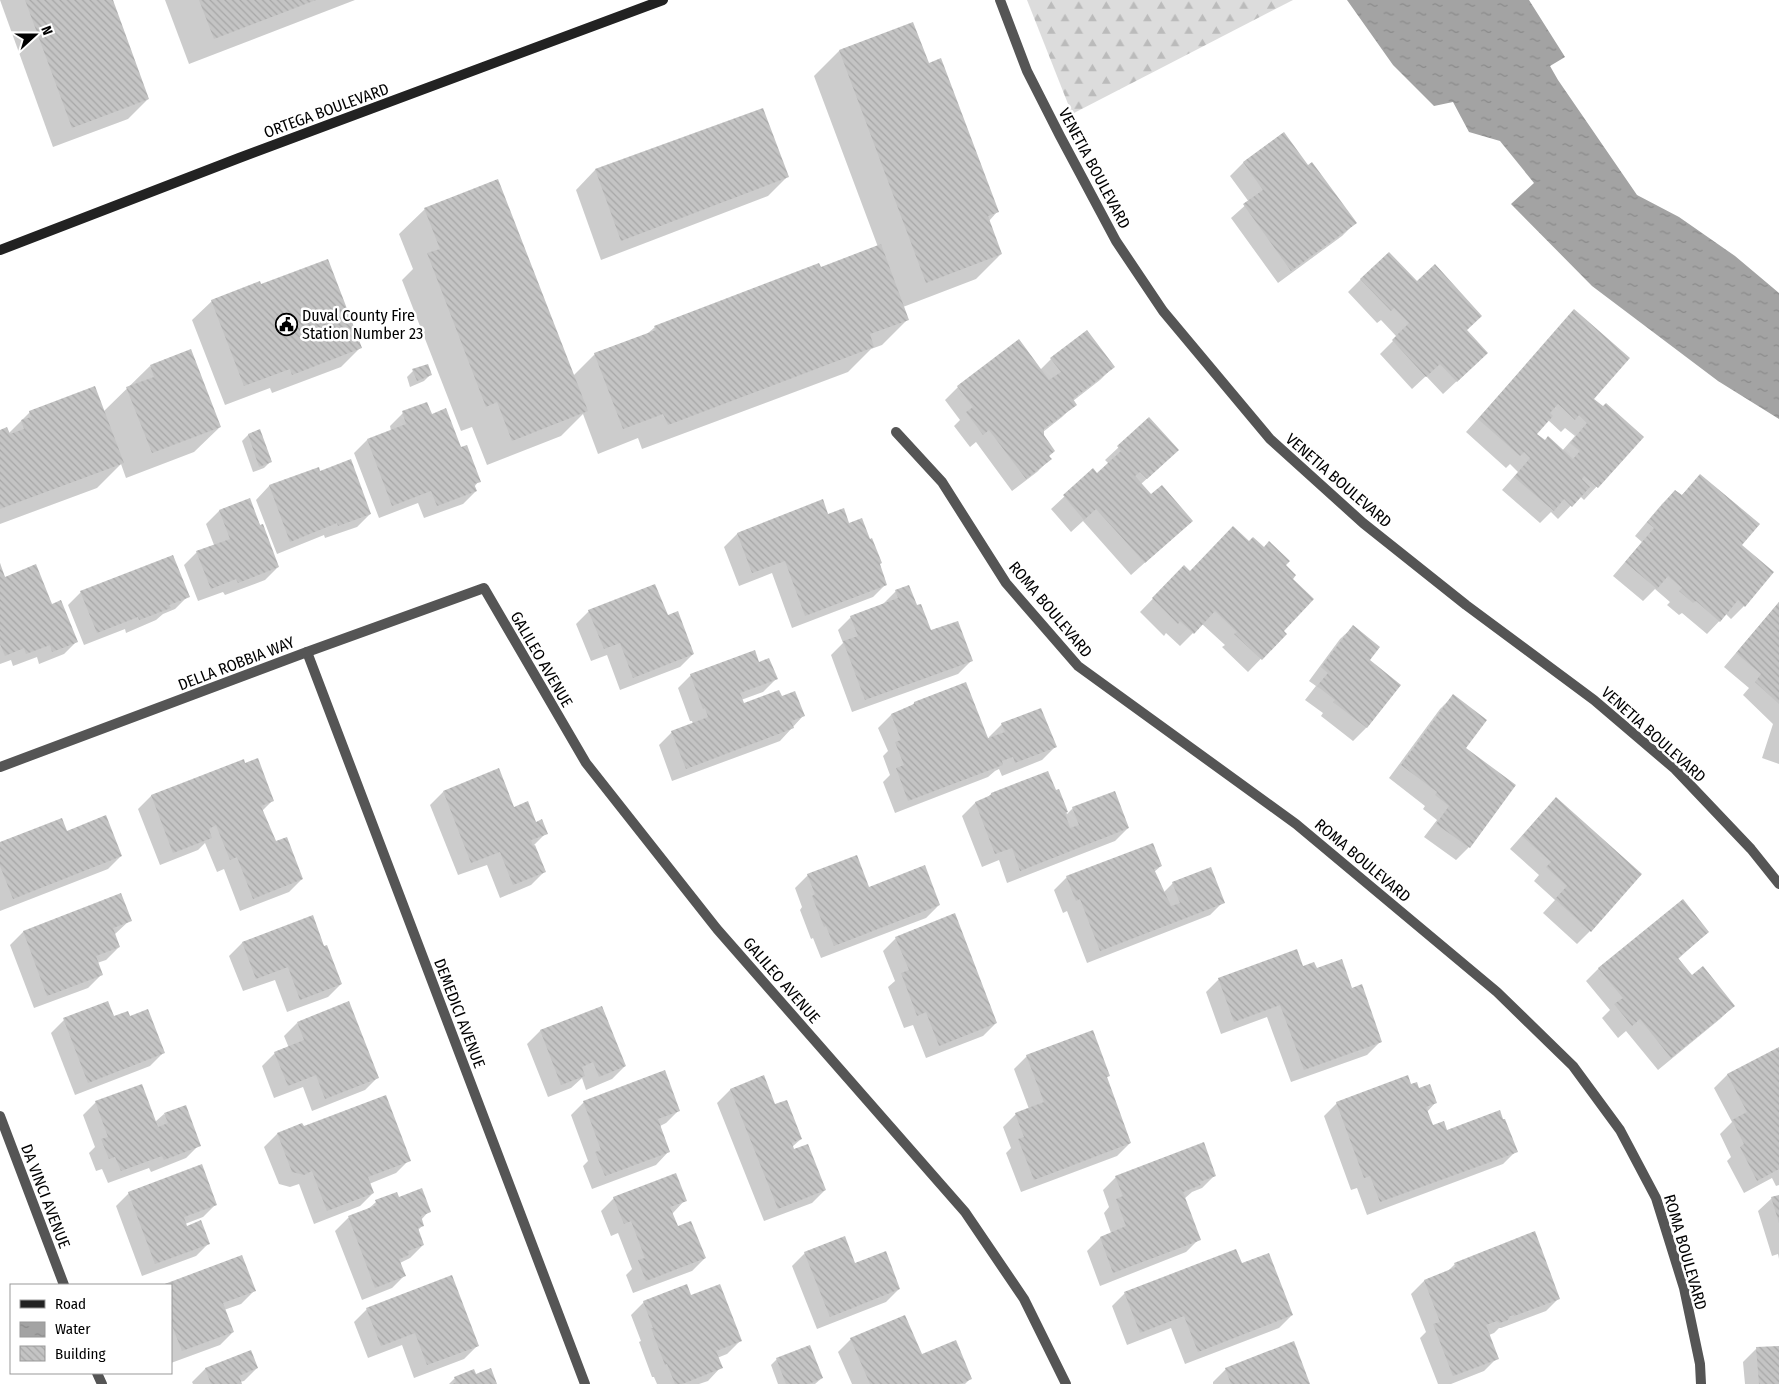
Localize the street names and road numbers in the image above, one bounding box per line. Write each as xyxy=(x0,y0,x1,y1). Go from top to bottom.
street label: ORTEGA BOULEVARD xyxy=(261,79,391,142)
street label: VENETIA BOULEVARD xyxy=(1055,105,1134,232)
street label: VENETIA BOULEVARD xyxy=(1282,429,1395,531)
street label: ROMA BOULEVARD xyxy=(1005,558,1096,661)
street label: GALILEO AVENUE xyxy=(506,608,577,711)
street label: DELLA ROBBIA WAY xyxy=(175,633,297,694)
street label: VENETIA BOULEVARD xyxy=(1598,683,1710,786)
street label: ROMA BOULEVARD xyxy=(1311,815,1414,906)
street label: GALILEO AVENUE xyxy=(739,934,824,1027)
street label: DEMEDICI AVENUE xyxy=(430,956,489,1071)
street label: DA VINCI AVENUE xyxy=(17,1141,74,1251)
street label: ROMA BOULEVARD xyxy=(1660,1192,1711,1312)

